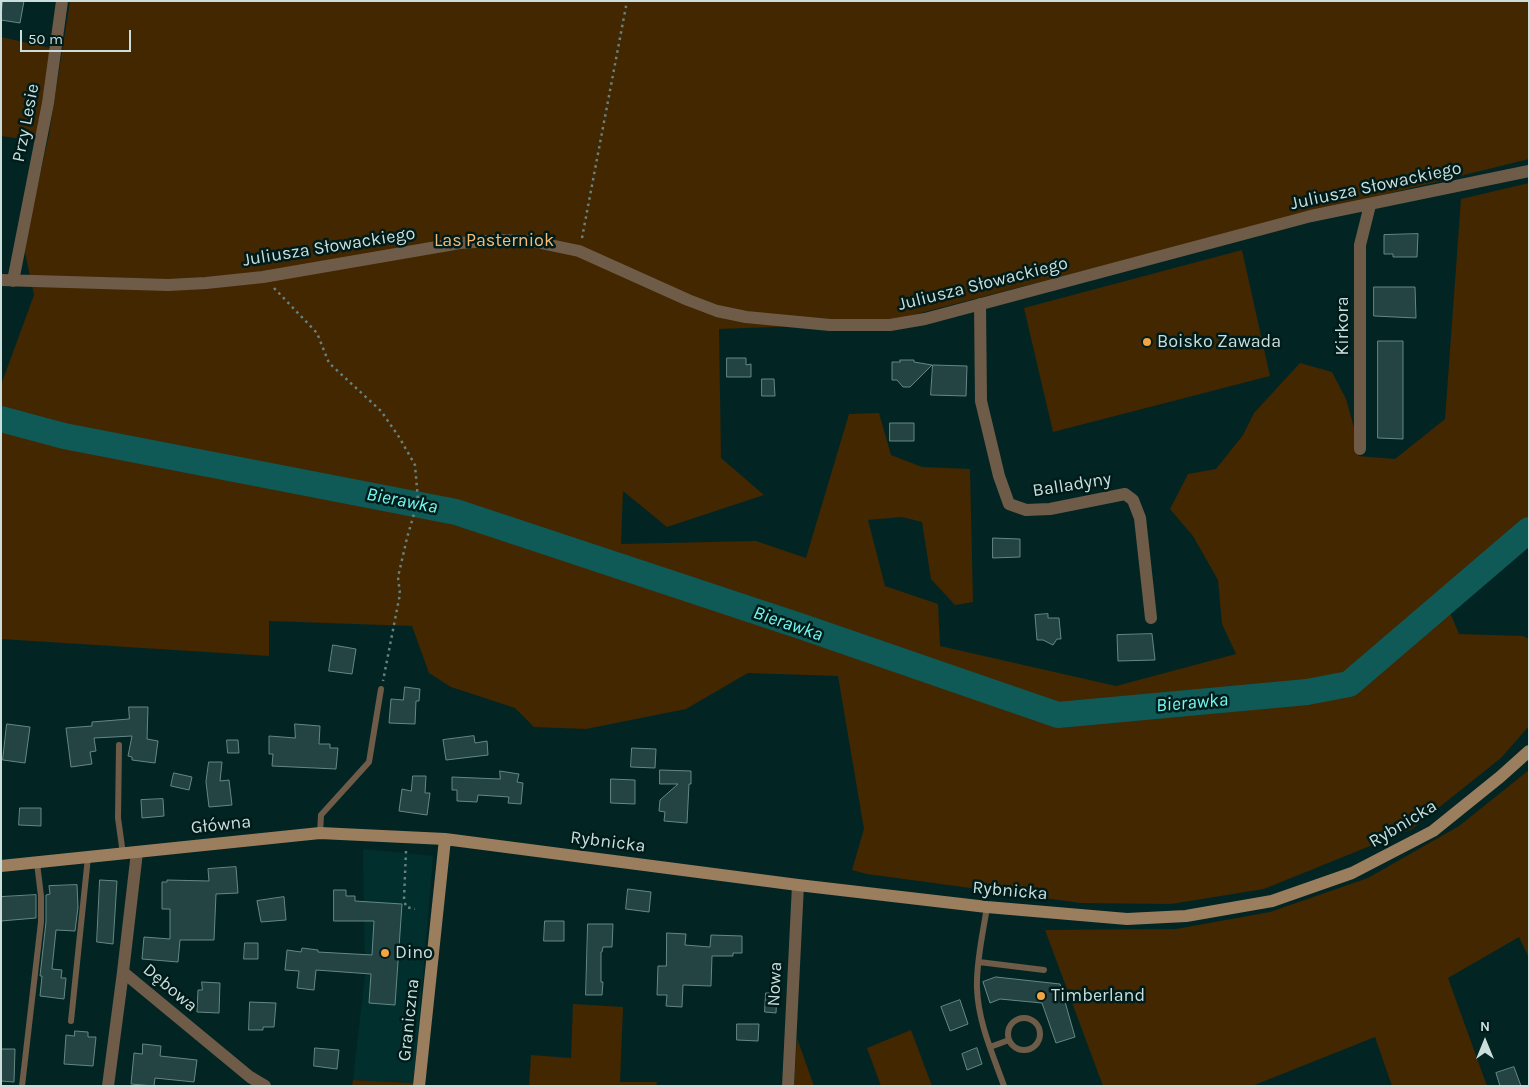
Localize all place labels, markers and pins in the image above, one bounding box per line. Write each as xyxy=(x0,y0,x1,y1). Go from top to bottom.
place label: Boisko Zawada xyxy=(1157,331,1281,353)
marker: Boisko Zawada xyxy=(1141,336,1153,348)
place label: Dino xyxy=(395,942,433,964)
marker: Dino xyxy=(379,947,391,959)
place label: Timberland xyxy=(1051,985,1145,1007)
marker: Timberland xyxy=(1035,990,1047,1002)

